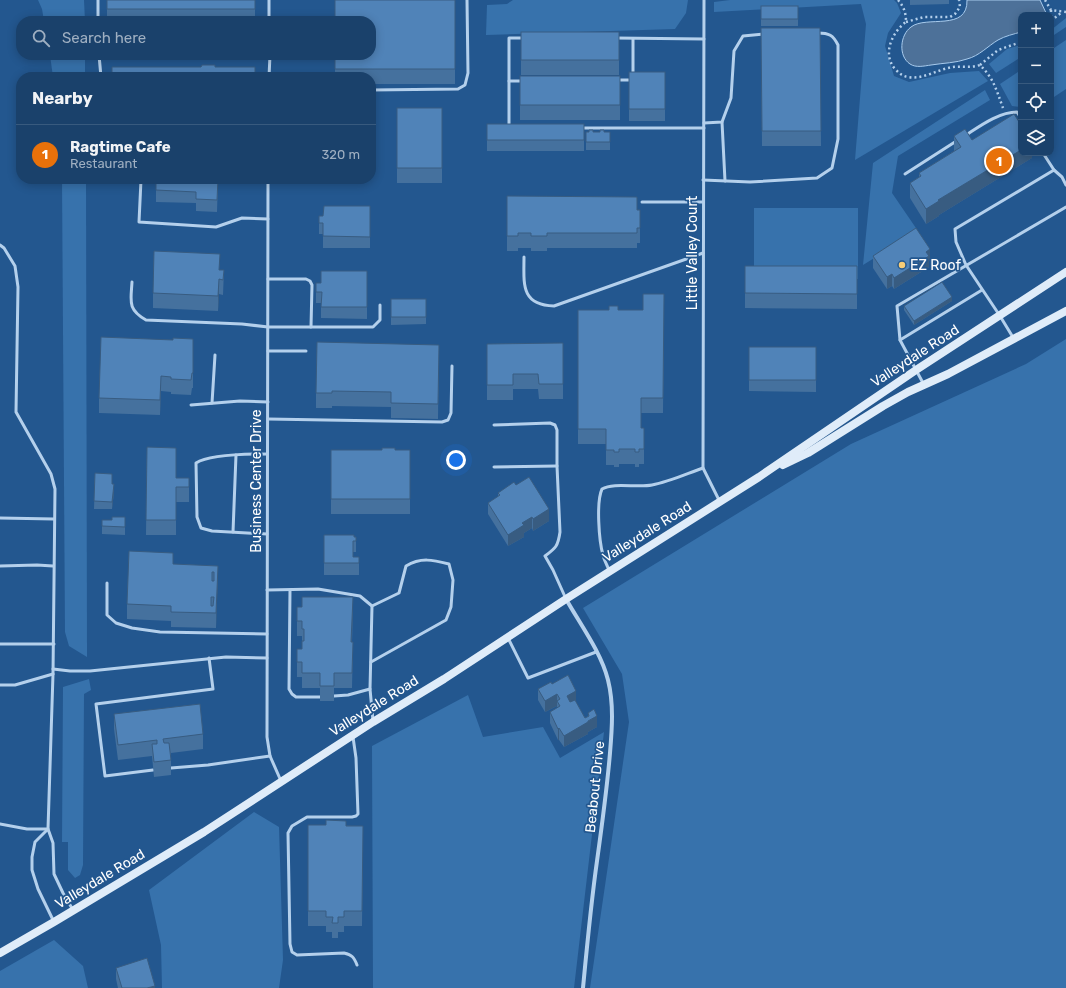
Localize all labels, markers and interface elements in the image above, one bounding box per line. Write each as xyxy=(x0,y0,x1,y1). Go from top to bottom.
map controls xyxy=(1018,12,1054,156)
button: + xyxy=(1018,12,1054,48)
search box xyxy=(16,16,376,60)
icon: search xyxy=(30,27,52,49)
text: Search here xyxy=(62,29,146,47)
button: − xyxy=(1018,48,1054,84)
button: locate xyxy=(1018,84,1054,120)
text: Nearby xyxy=(32,88,93,108)
button: layers xyxy=(1018,120,1054,156)
text: Ragtime Cafe xyxy=(70,138,171,156)
pin: 1 xyxy=(986,146,1012,176)
text: 1 xyxy=(42,147,48,162)
text: 320 m xyxy=(322,147,360,162)
text: Restaurant xyxy=(70,156,137,171)
street label: Little Valley Court xyxy=(684,195,701,310)
place label: EZ Roof xyxy=(910,257,961,274)
marker: EZ Roof xyxy=(897,260,907,270)
street label: Valleydale Road xyxy=(868,321,962,391)
street label: Business Center Drive xyxy=(248,409,265,553)
your location xyxy=(446,450,466,470)
street label: Valleydale Road xyxy=(599,498,695,566)
street label: Valleydale Road xyxy=(326,672,422,740)
street label: Beabout Drive xyxy=(582,740,608,834)
street label: Valleydale Road xyxy=(52,845,148,913)

